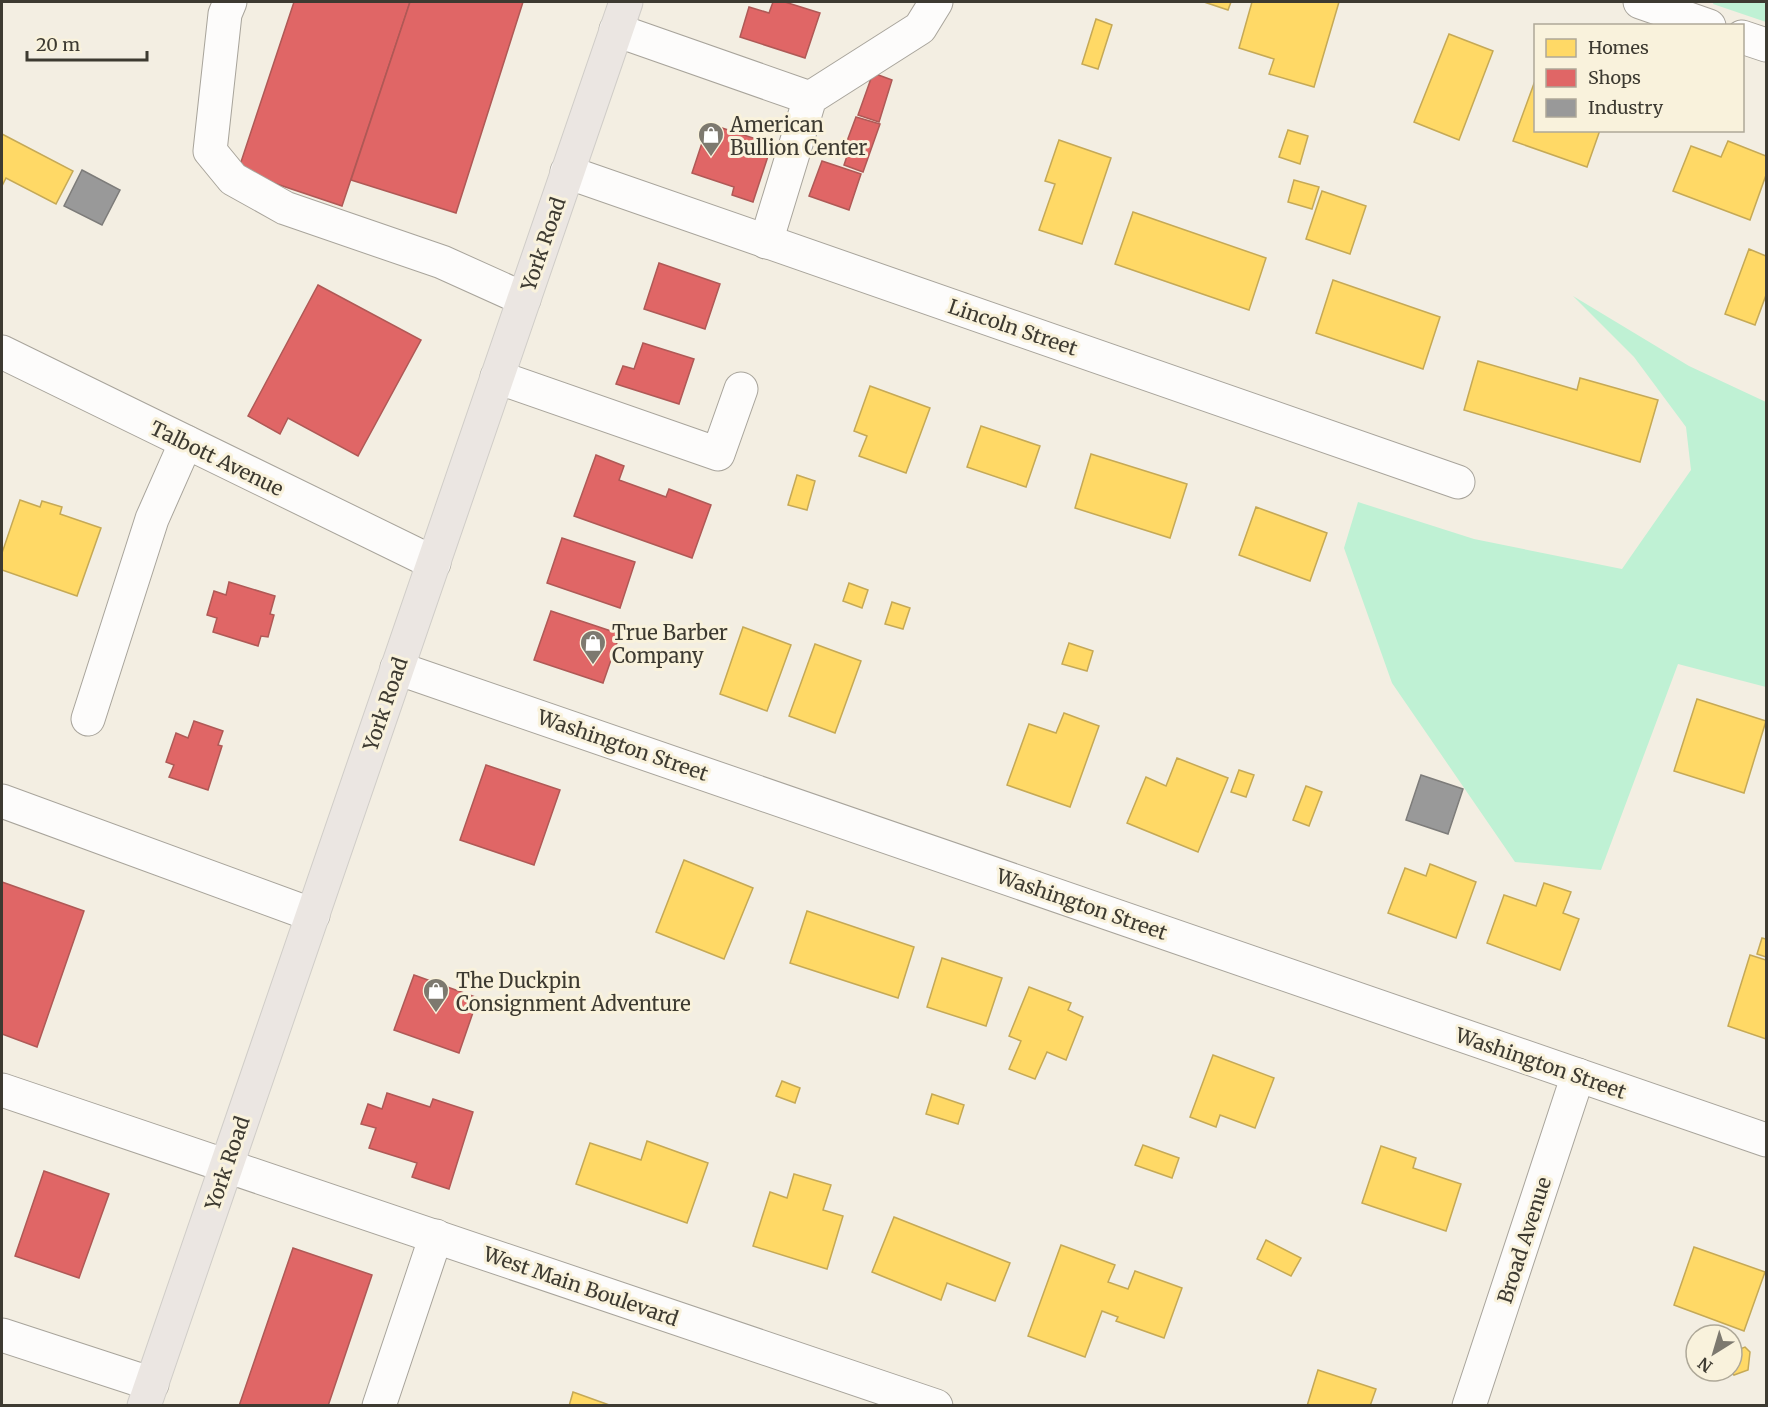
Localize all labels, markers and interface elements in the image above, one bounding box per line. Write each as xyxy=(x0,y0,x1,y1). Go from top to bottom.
scale bar xyxy=(27,24,147,62)
legend xyxy=(1534,24,1744,132)
text: 20 m xyxy=(36,33,80,56)
text: Homes xyxy=(1588,36,1649,59)
text: Shops xyxy=(1588,66,1641,89)
text: Industry xyxy=(1588,96,1664,119)
place label: American Bullion Center xyxy=(729,112,867,160)
shop icon: American Bullion Center xyxy=(696,120,726,158)
street label: York Road xyxy=(515,194,571,295)
street label: Lincoln Street xyxy=(945,293,1081,361)
street label: Talbott Avenue xyxy=(146,415,288,501)
place label: True Barber Company xyxy=(612,620,728,668)
shop icon: True Barber Company xyxy=(578,628,608,666)
street label: York Road xyxy=(357,654,413,755)
street label: Washington Street xyxy=(534,704,712,786)
street label: Washington Street xyxy=(993,863,1171,945)
place label: The Duckpin Consignment Adventure xyxy=(456,968,691,1016)
shop icon: The Duckpin Consignment Adventure xyxy=(421,976,451,1014)
street label: Washington Street xyxy=(1452,1022,1630,1104)
street label: York Road xyxy=(199,1113,255,1214)
street label: Broad Avenue xyxy=(1492,1174,1556,1306)
street label: West Main Boulevard xyxy=(479,1241,682,1331)
north arrow xyxy=(1684,1323,1744,1383)
text: N xyxy=(1694,1353,1716,1377)

